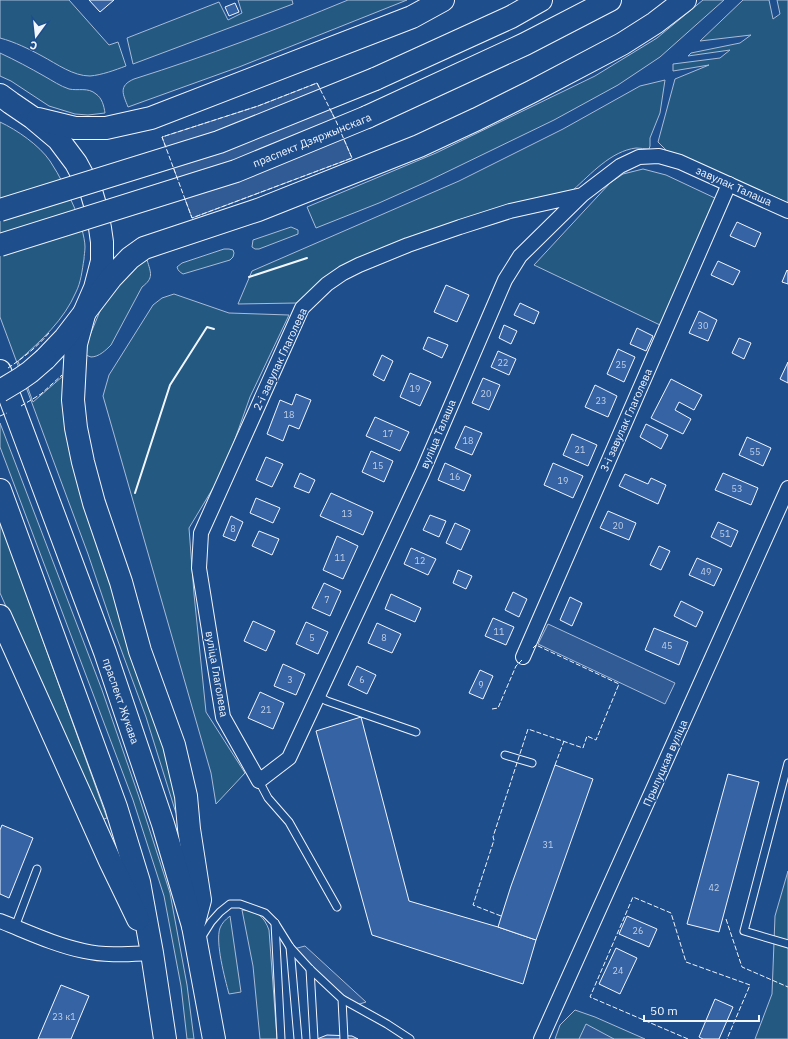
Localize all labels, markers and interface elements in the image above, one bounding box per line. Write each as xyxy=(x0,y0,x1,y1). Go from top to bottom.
north arrow xyxy=(16,16,56,56)
text: С xyxy=(28,38,39,53)
street label: праспект Дзяржынскага xyxy=(251,110,373,170)
street label: завулак Талаша xyxy=(694,163,774,209)
street label: 2-і завулак Глаголева xyxy=(250,305,310,412)
house number: 30 xyxy=(698,320,708,331)
house number: 22 xyxy=(498,357,508,368)
house number: 25 xyxy=(616,359,626,370)
street label: 3-і завулак Глаголева xyxy=(597,366,655,474)
house number: 19 xyxy=(410,383,420,394)
house number: 20 xyxy=(481,388,491,399)
house number: 23 xyxy=(596,395,606,406)
street label: вуліца Талаша xyxy=(417,397,459,471)
house number: 18 xyxy=(284,409,294,420)
house number: 17 xyxy=(383,428,393,439)
house number: 18 xyxy=(463,435,473,446)
house number: 21 xyxy=(575,444,585,455)
house number: 55 xyxy=(750,446,760,457)
house number: 15 xyxy=(373,460,383,471)
house number: 16 xyxy=(450,471,460,482)
house number: 19 xyxy=(558,475,568,486)
house number: 53 xyxy=(732,483,742,494)
house number: 13 xyxy=(342,508,352,519)
house number: 20 xyxy=(613,520,623,531)
house number: 8 xyxy=(230,523,236,534)
house number: 51 xyxy=(720,528,730,539)
house number: 11 xyxy=(335,552,345,563)
house number: 12 xyxy=(415,555,425,566)
house number: 49 xyxy=(701,566,711,577)
house number: 7 xyxy=(324,594,330,605)
house number: 11 xyxy=(494,626,504,637)
street label: вуліца Глаголева xyxy=(203,630,231,718)
house number: 5 xyxy=(309,632,315,643)
house number: 8 xyxy=(381,632,387,643)
house number: 45 xyxy=(662,640,672,651)
street label: праспект Жукава xyxy=(100,656,142,746)
house number: 3 xyxy=(287,674,293,685)
house number: 6 xyxy=(359,674,365,685)
house number: 9 xyxy=(478,679,484,690)
house number: 21 xyxy=(261,704,271,715)
street label: Прылуцкая вуліца xyxy=(640,717,690,808)
house number: 31 xyxy=(543,839,553,850)
house number: 42 xyxy=(709,882,719,893)
house number: 26 xyxy=(633,925,643,936)
house number: 24 xyxy=(613,965,623,976)
scale bar xyxy=(644,997,759,1023)
text: 50 m xyxy=(650,1003,678,1018)
house number: 23 к1 xyxy=(52,1011,76,1022)

